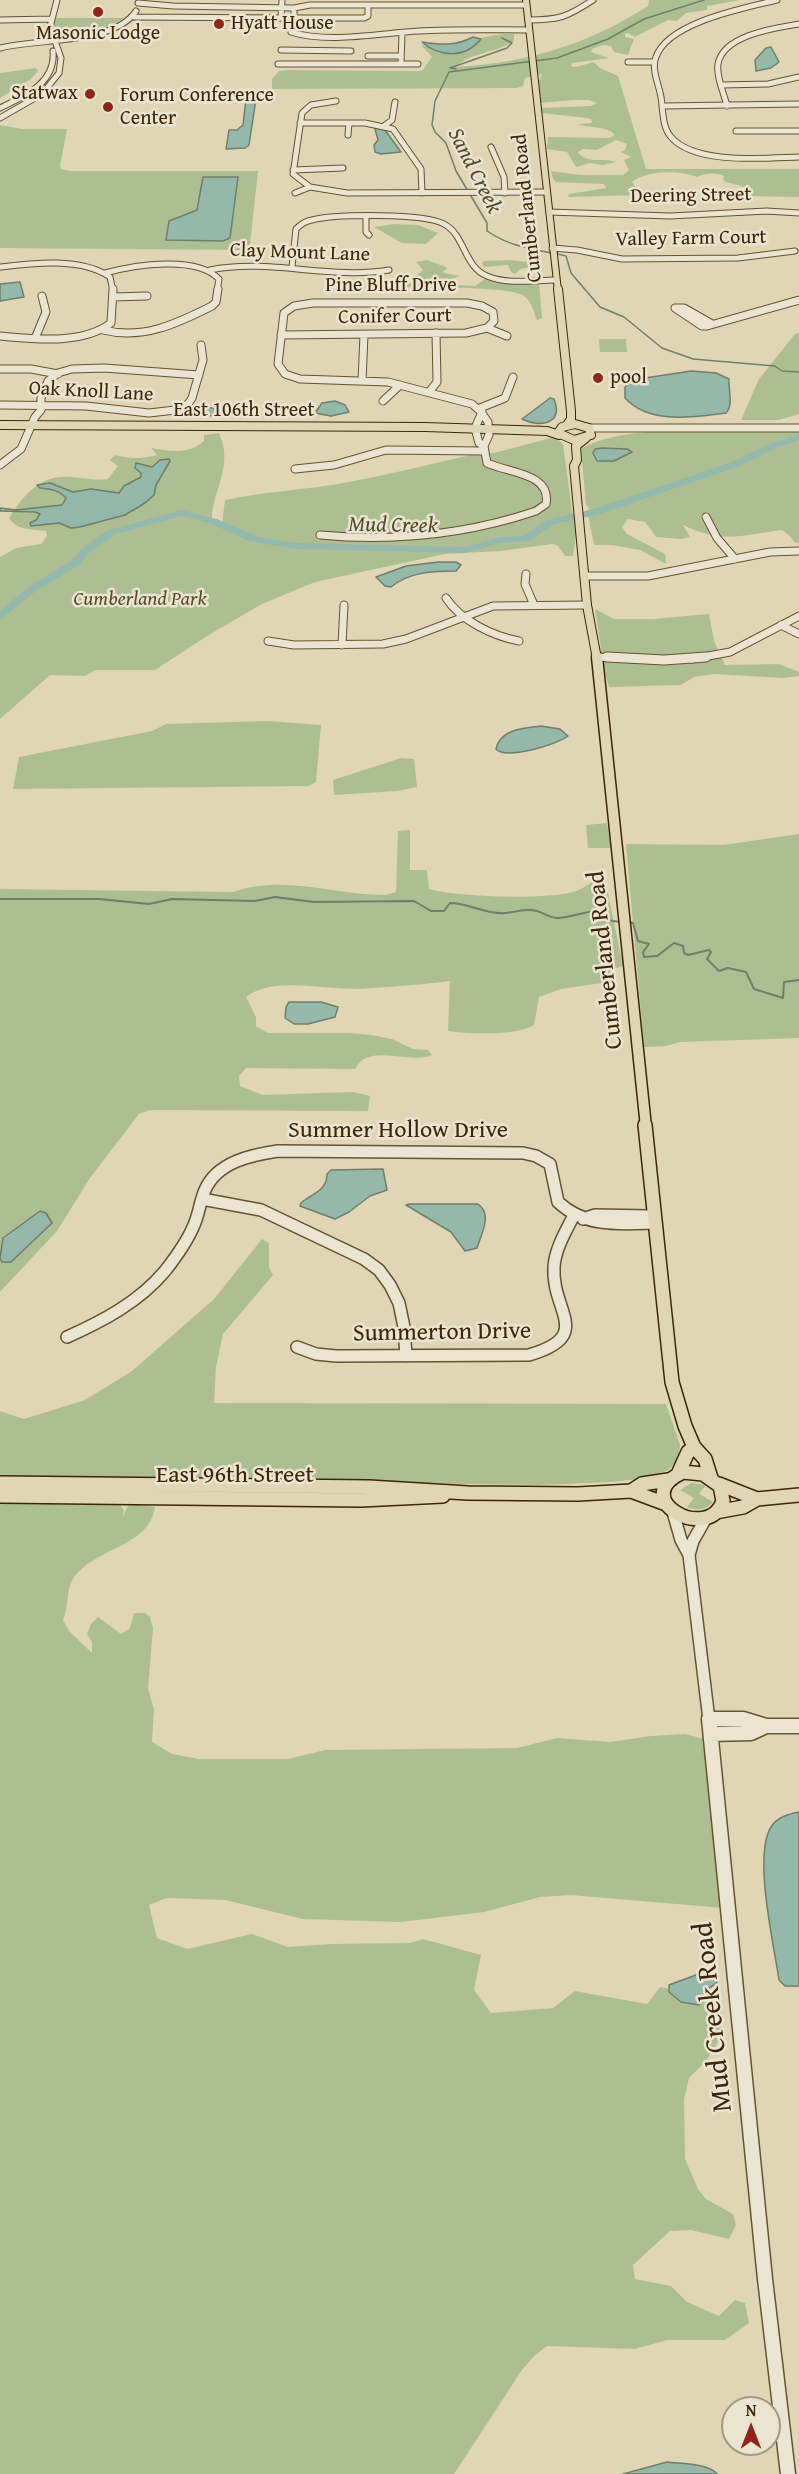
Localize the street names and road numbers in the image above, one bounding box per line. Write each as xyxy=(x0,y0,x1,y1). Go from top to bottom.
street label: Cumberland Road xyxy=(508,133,548,283)
street label: Deering Street xyxy=(630,183,752,209)
street label: Valley Farm Court xyxy=(615,226,767,252)
street label: Clay Mount Lane xyxy=(230,239,370,267)
street label: Pine Bluff Drive xyxy=(325,274,457,298)
street label: Conifer Court xyxy=(338,304,452,330)
street label: Oak Knoll Lane xyxy=(28,377,154,407)
street label: East 106th Street xyxy=(173,399,315,423)
street label: Cumberland Road xyxy=(582,869,630,1051)
street label: Summer Hollow Drive xyxy=(288,1117,508,1145)
street label: Summerton Drive xyxy=(353,1317,531,1349)
street label: East 96th Street xyxy=(156,1462,314,1490)
street label: Mud Creek Road xyxy=(687,1920,741,2114)

